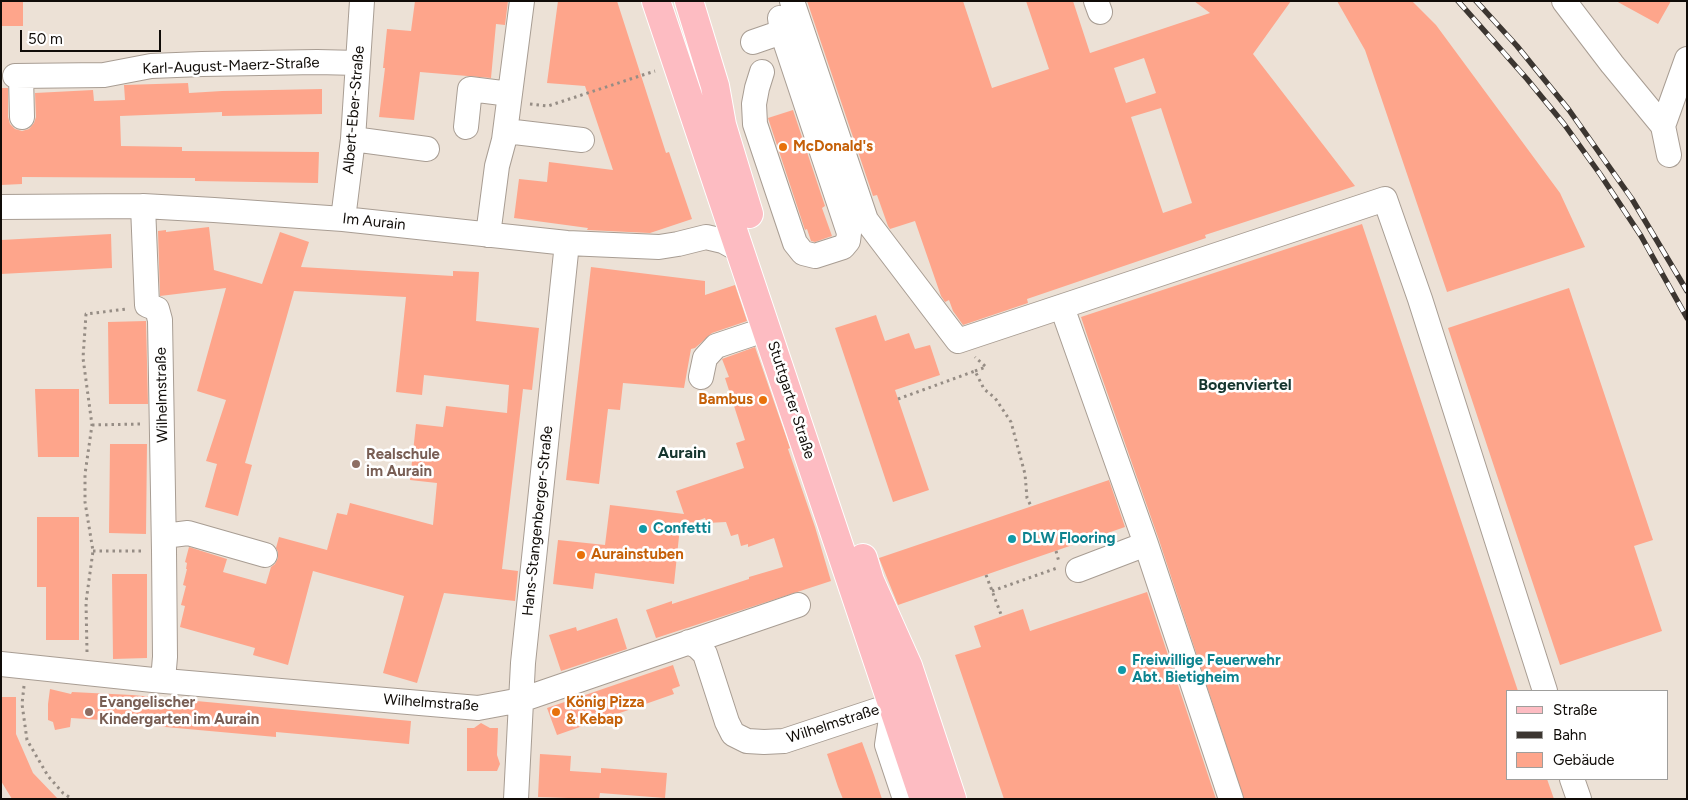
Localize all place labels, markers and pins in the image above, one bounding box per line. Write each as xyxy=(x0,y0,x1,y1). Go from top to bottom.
place label: McDonald's xyxy=(793,138,873,156)
marker: McDonald's xyxy=(777,141,789,153)
place label: Bambus xyxy=(698,391,753,409)
marker: Bambus xyxy=(757,394,769,406)
place label: Realschule im Aurain xyxy=(366,446,440,481)
marker: Realschule im Aurain xyxy=(350,458,362,470)
place label: Confetti xyxy=(653,520,711,538)
marker: Confetti xyxy=(637,523,649,535)
place label: DLW Flooring xyxy=(1022,530,1115,548)
marker: DLW Flooring xyxy=(1006,533,1018,545)
place label: Aurainstuben xyxy=(591,546,684,564)
marker: Aurainstuben xyxy=(575,549,587,561)
place label: Freiwillige Feuerwehr Abt. Bietigheim xyxy=(1132,652,1281,687)
marker: Freiwillige Feuerwehr Abt. Bietigheim xyxy=(1116,664,1128,676)
place label: Evangelischer Kindergarten im Aurain xyxy=(99,694,259,729)
place label: König Pizza & Kebap xyxy=(566,694,645,729)
marker: Evangelischer Kindergarten im Aurain xyxy=(83,706,95,718)
marker: König Pizza & Kebap xyxy=(550,706,562,718)

